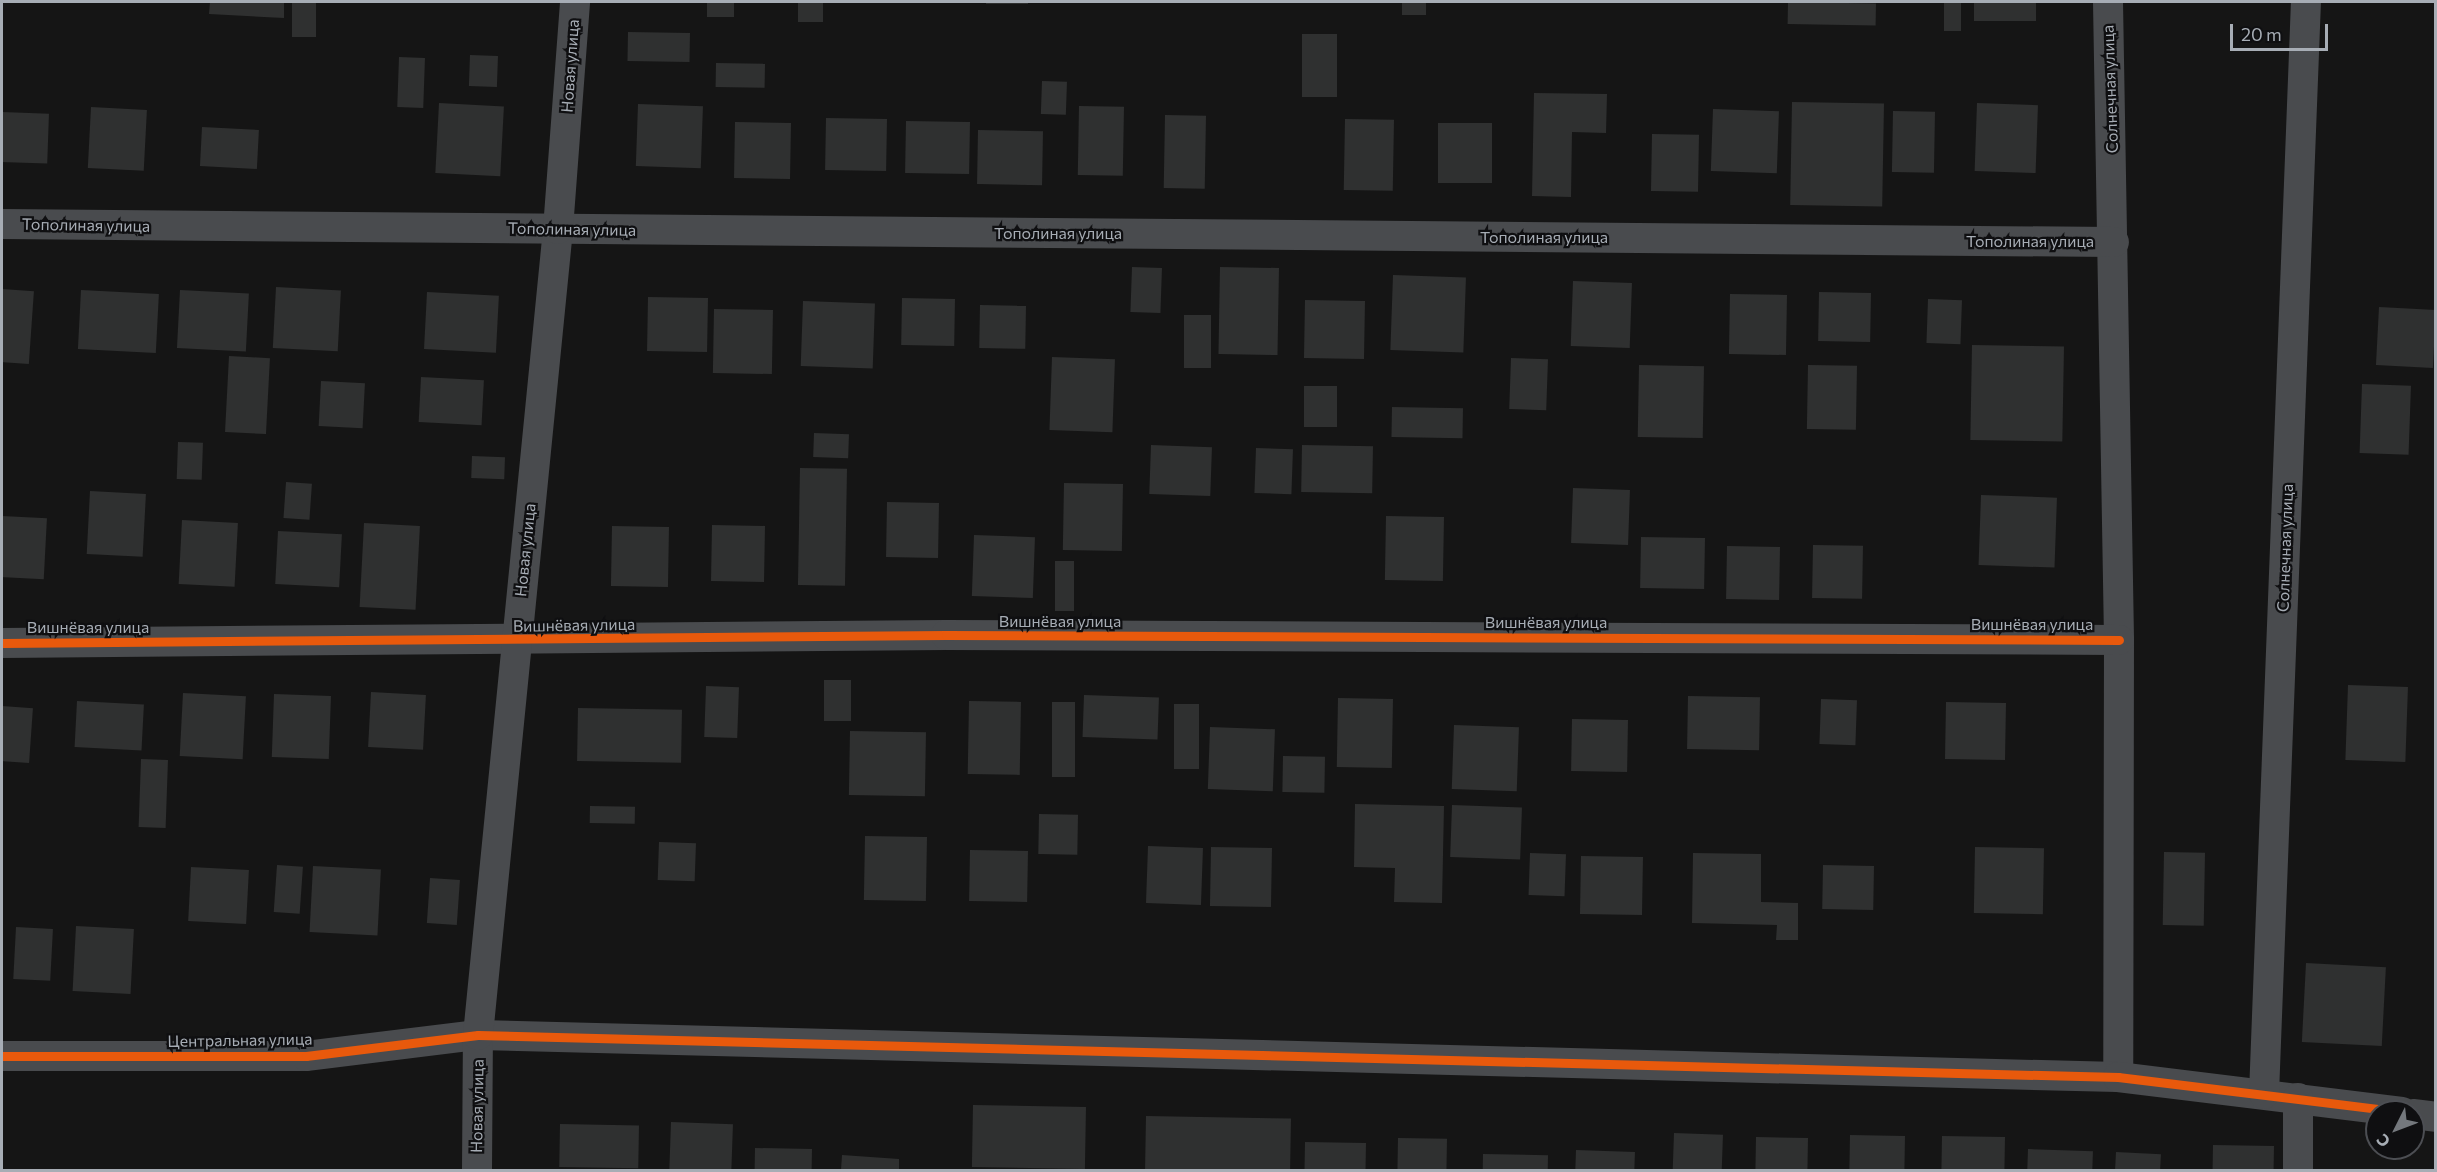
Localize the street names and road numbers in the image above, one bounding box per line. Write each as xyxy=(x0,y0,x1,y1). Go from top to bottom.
street label: Новая улица xyxy=(557,19,583,113)
street label: Солнечная улица xyxy=(2098,25,2122,153)
street label: Тополиная улица xyxy=(22,214,150,236)
street label: Тополиная улица xyxy=(508,218,636,240)
street label: Тополиная улица xyxy=(994,223,1122,243)
street label: Тополиная улица xyxy=(1480,227,1608,247)
street label: Тополиная улица xyxy=(1966,231,2094,251)
street label: Солнечная улица xyxy=(2273,484,2297,612)
street label: Новая улица xyxy=(511,502,539,598)
street label: Вишнёвая улица xyxy=(999,611,1121,631)
street label: Вишнёвая улица xyxy=(1485,612,1607,632)
street label: Вишнёвая улица xyxy=(513,614,635,636)
street label: Вишнёвая улица xyxy=(1971,614,2093,634)
street label: Вишнёвая улица xyxy=(27,617,149,637)
street label: Центральная улица xyxy=(167,1029,313,1051)
street label: Новая улица xyxy=(467,1059,487,1153)

